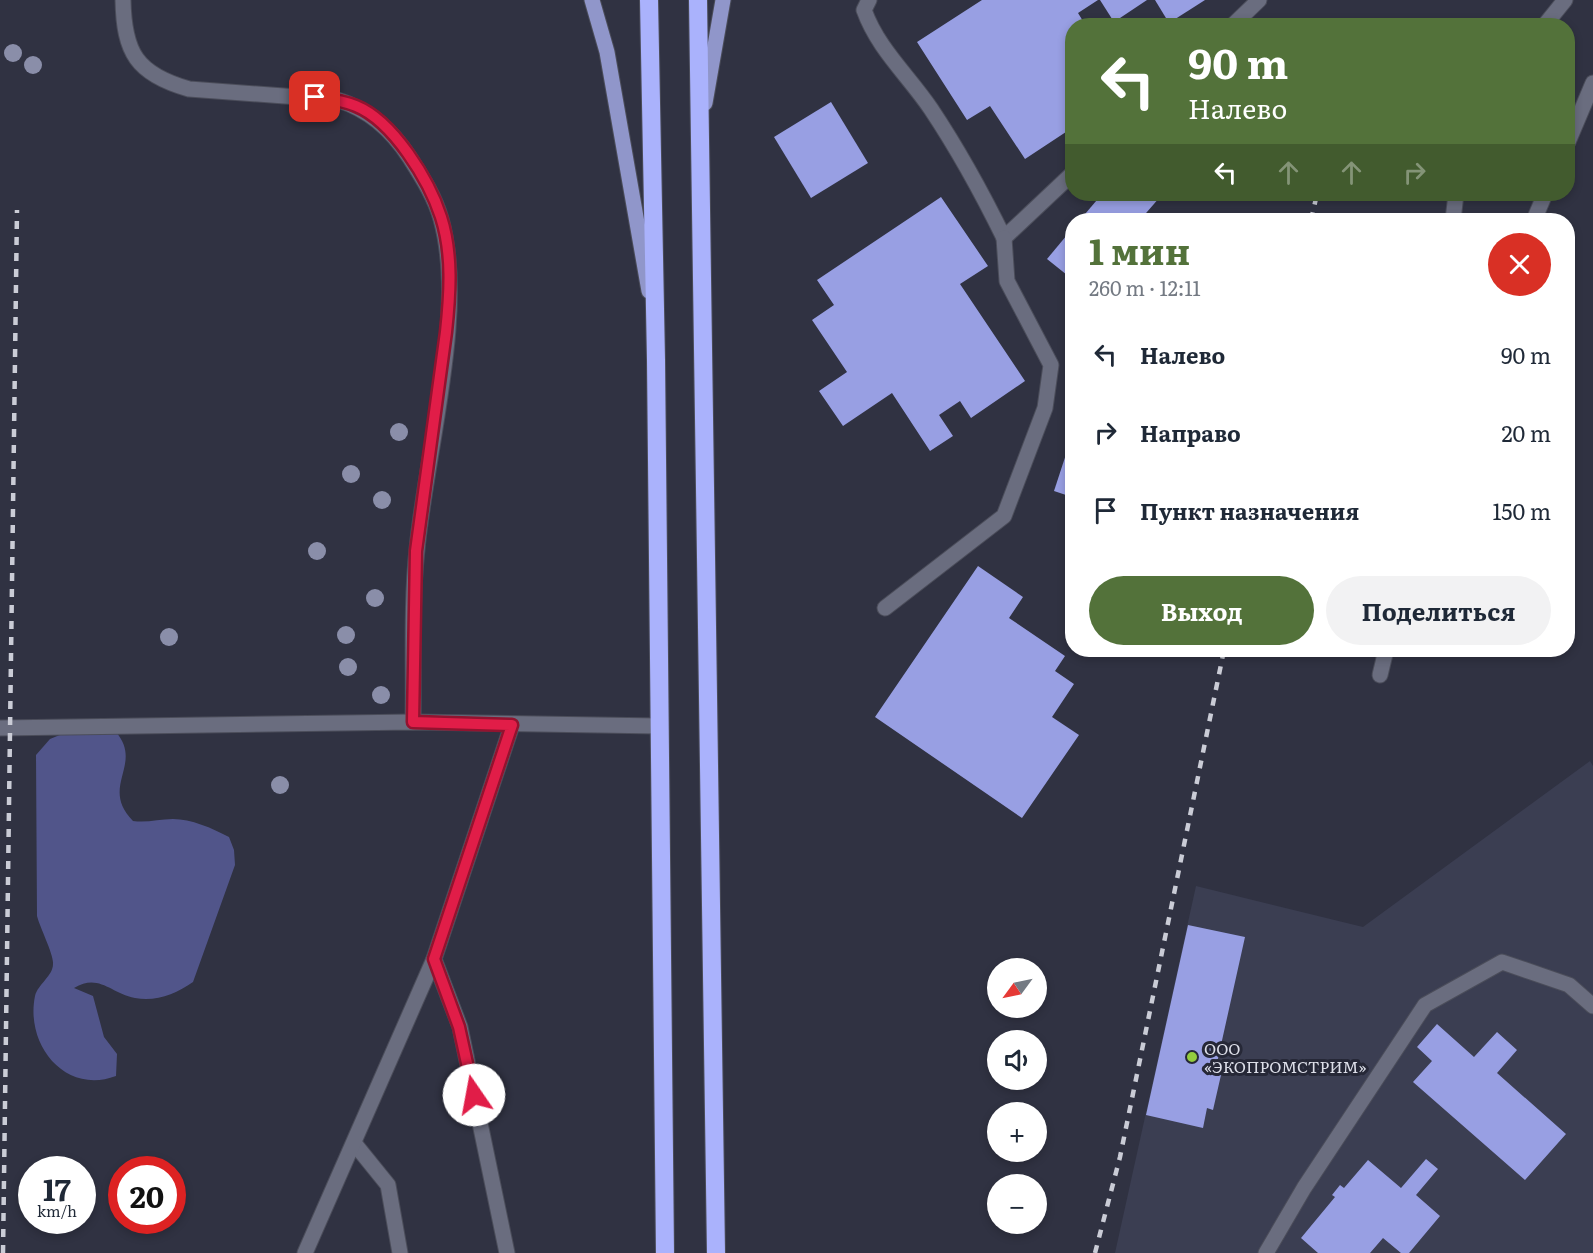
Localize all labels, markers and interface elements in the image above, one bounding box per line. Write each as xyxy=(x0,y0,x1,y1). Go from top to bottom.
text: 90 m xyxy=(1188,30,1288,92)
icon: left xyxy=(1089,42,1167,120)
pin xyxy=(289,71,340,122)
icon: arrive xyxy=(298,80,331,113)
text: Налево xyxy=(1188,87,1287,127)
icon: left xyxy=(1209,156,1242,189)
icon: ahead xyxy=(1272,156,1305,189)
icon: ahead xyxy=(1335,156,1368,189)
icon: right xyxy=(1398,156,1431,189)
text: 1 мин xyxy=(1089,223,1190,276)
button: close xyxy=(1488,233,1551,296)
text: 260 m · 12:11 xyxy=(1089,272,1201,302)
icon: left xyxy=(1089,338,1122,371)
text: Налево xyxy=(1140,338,1225,371)
text: 90 m xyxy=(1501,338,1551,371)
icon: right xyxy=(1089,416,1122,449)
text: Направо xyxy=(1140,416,1241,449)
text: 20 m xyxy=(1501,416,1551,449)
icon: arrive xyxy=(1089,494,1122,527)
text: Пункт назначения xyxy=(1140,494,1359,527)
text: 150 m xyxy=(1492,494,1551,527)
button: Выход xyxy=(1089,576,1314,645)
button: Поделиться xyxy=(1326,576,1551,645)
north arrow xyxy=(987,958,1047,1018)
map controls xyxy=(987,958,1047,1234)
button: sound xyxy=(987,1030,1047,1090)
place label: ООО «ЭКОПРОМСТРИМ» xyxy=(1204,1036,1367,1078)
marker: ООО «ЭКОПРОМСТРИМ» xyxy=(1185,1050,1199,1064)
position arrow xyxy=(442,1063,506,1127)
button: + xyxy=(987,1102,1047,1162)
speed limit sign: 20 xyxy=(108,1156,186,1234)
text: 17 xyxy=(43,1166,71,1210)
button: − xyxy=(987,1174,1047,1234)
text: km/h xyxy=(37,1199,77,1222)

